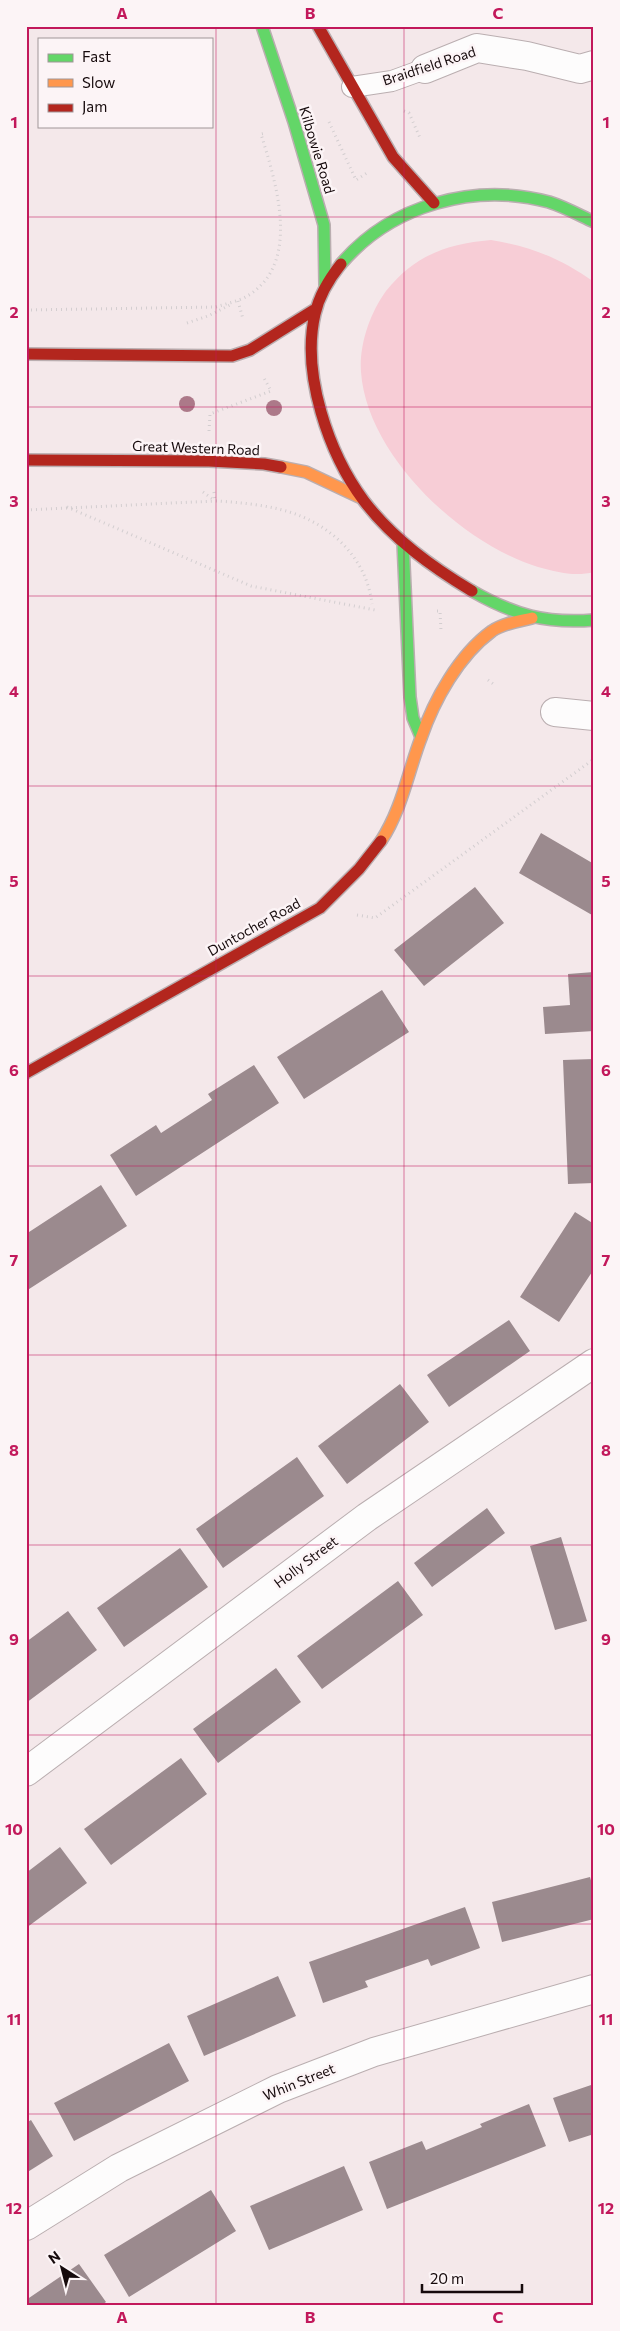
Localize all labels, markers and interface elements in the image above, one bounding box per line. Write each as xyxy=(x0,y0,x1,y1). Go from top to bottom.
text: A xyxy=(116,3,128,22)
text: B xyxy=(305,3,316,22)
text: C xyxy=(493,3,504,22)
legend xyxy=(38,38,212,128)
street label: Braidfield Road xyxy=(380,42,478,89)
text: Fast xyxy=(82,47,111,65)
text: Slow xyxy=(82,73,115,91)
text: Jam xyxy=(82,97,107,115)
street label: Kilbowie Road xyxy=(296,104,339,196)
text: 1 xyxy=(10,112,18,131)
text: 1 xyxy=(602,112,610,131)
text: 2 xyxy=(9,302,19,321)
text: 2 xyxy=(601,302,611,321)
street label: Great Western Road xyxy=(132,437,260,458)
text: 3 xyxy=(9,491,19,510)
text: 3 xyxy=(601,491,611,510)
text: 4 xyxy=(9,681,19,700)
text: 4 xyxy=(601,681,611,700)
text: 5 xyxy=(9,871,19,890)
text: 5 xyxy=(601,871,611,890)
street label: Duntocher Road xyxy=(204,894,303,959)
text: 6 xyxy=(9,1060,19,1079)
text: 6 xyxy=(601,1060,611,1079)
text: 7 xyxy=(10,1250,19,1269)
text: 7 xyxy=(602,1250,611,1269)
text: 8 xyxy=(9,1440,19,1459)
text: 8 xyxy=(601,1440,611,1459)
street label: Holly Street xyxy=(270,1532,341,1591)
text: 9 xyxy=(9,1629,19,1648)
text: 9 xyxy=(601,1629,611,1648)
text: 10 xyxy=(5,1819,23,1838)
text: 10 xyxy=(597,1819,615,1838)
text: 11 xyxy=(7,2009,21,2028)
text: 11 xyxy=(599,2009,613,2028)
street label: Whin Street xyxy=(260,2059,338,2104)
text: 12 xyxy=(6,2198,22,2217)
text: 12 xyxy=(598,2198,614,2217)
north arrow xyxy=(38,2244,88,2294)
text: N xyxy=(45,2247,63,2267)
scale bar xyxy=(422,2261,522,2293)
text: 20 m xyxy=(430,2269,464,2287)
text: A xyxy=(116,2307,128,2326)
text: B xyxy=(305,2307,316,2326)
text: C xyxy=(493,2307,504,2326)

